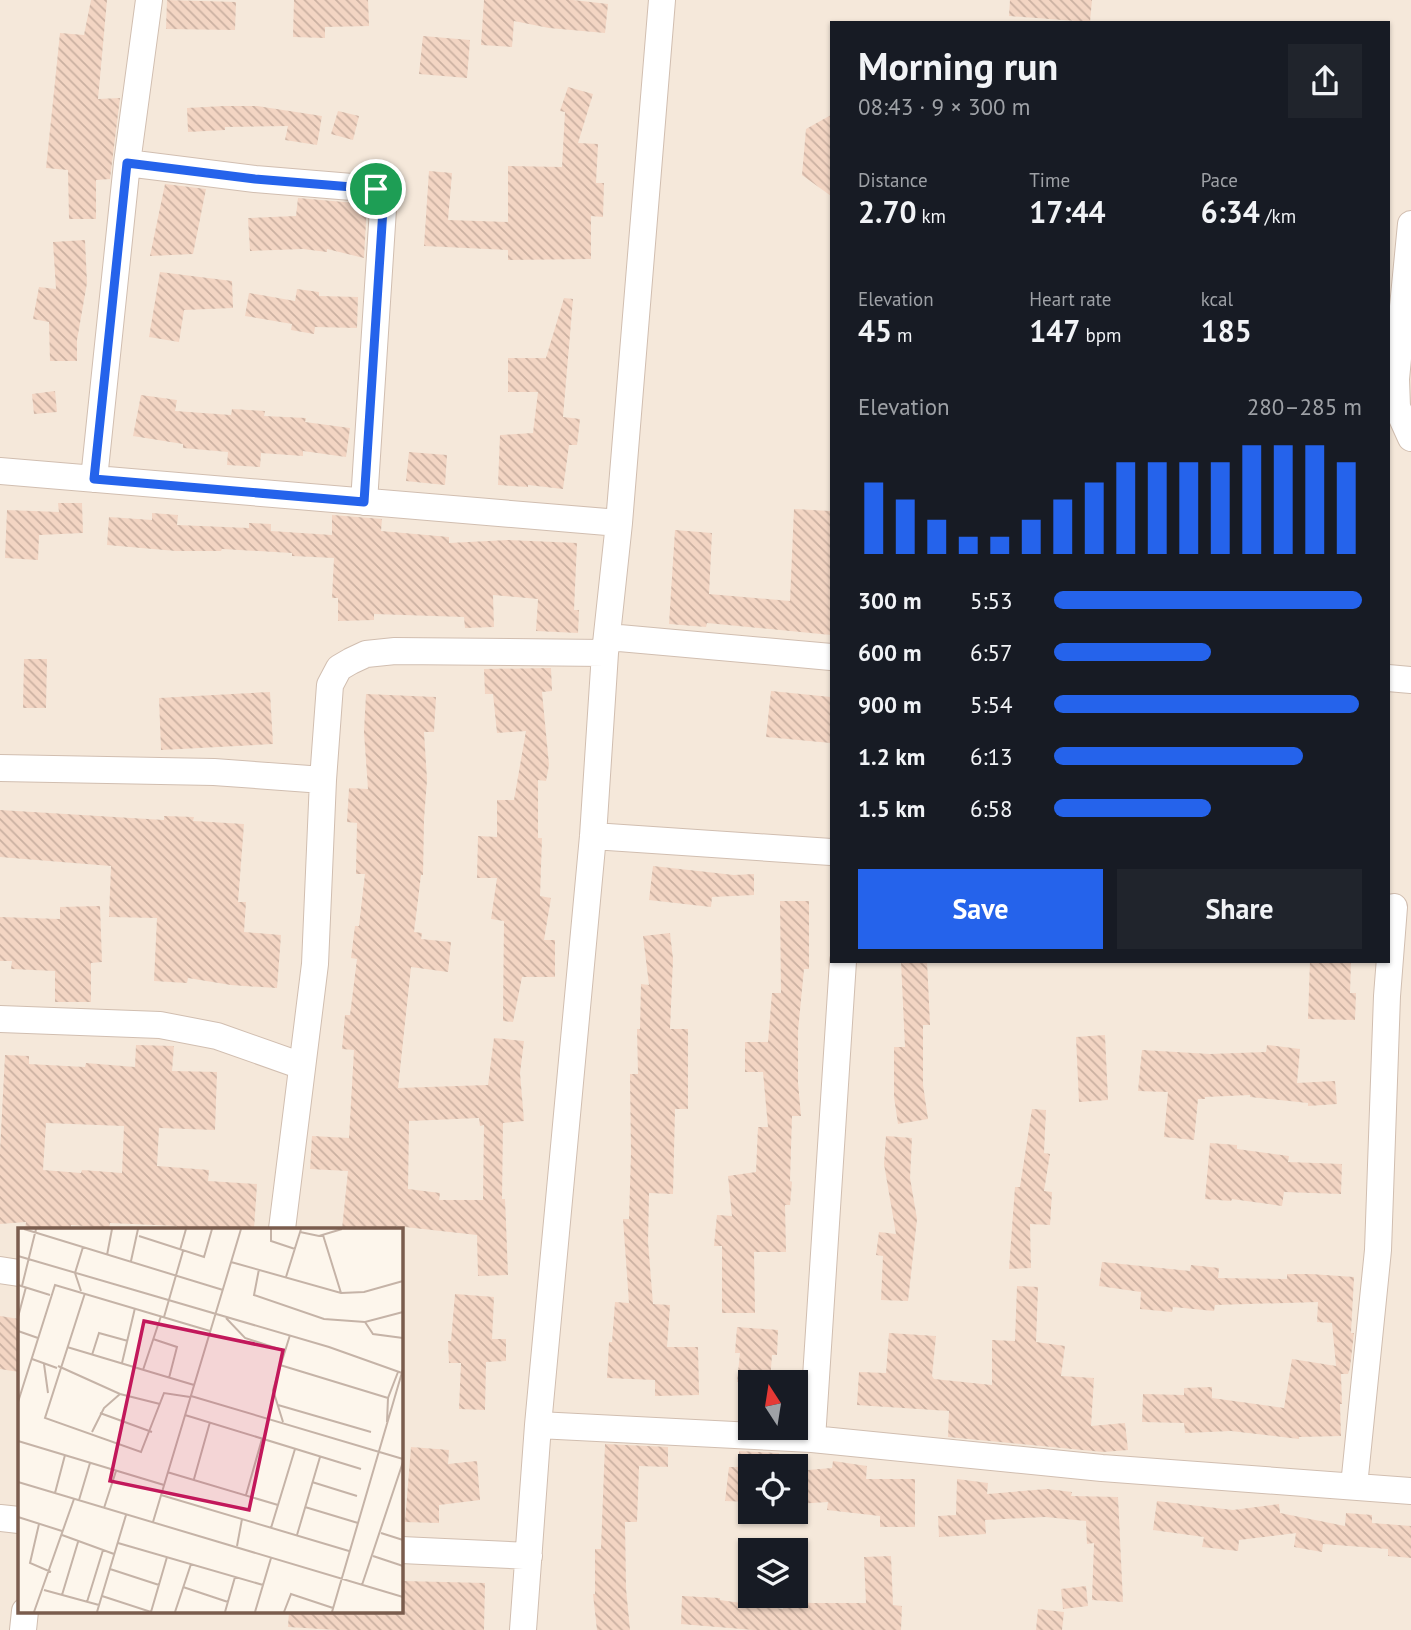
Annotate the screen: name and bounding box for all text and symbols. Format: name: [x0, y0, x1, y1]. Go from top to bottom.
text: Morning run: [858, 41, 1058, 90]
button: share: [1288, 44, 1362, 118]
text: 08:43 · 9 × 300 m: [858, 92, 1030, 121]
pin: [346, 159, 406, 219]
text: Distance: [858, 168, 928, 192]
text: Time: [1029, 168, 1070, 192]
text: Pace: [1201, 168, 1238, 192]
icon: arrive: [357, 170, 395, 208]
text: 2.70: [858, 192, 916, 231]
text: 17:44: [1029, 192, 1105, 231]
text: 6:34: [1201, 192, 1260, 231]
text: km: [916, 204, 946, 228]
text: /km: [1260, 204, 1296, 228]
text: Elevation: [858, 287, 934, 311]
text: Heart rate: [1029, 287, 1111, 311]
text: kcal: [1201, 287, 1233, 311]
text: 45: [858, 311, 892, 350]
text: 147: [1029, 311, 1080, 350]
text: 185: [1201, 311, 1252, 350]
text: m: [892, 323, 913, 347]
text: bpm: [1080, 323, 1121, 347]
text: Elevation: [858, 392, 950, 421]
text: 280–285 m: [1247, 392, 1362, 421]
text: 300 m: [858, 586, 921, 615]
text: 5:53: [970, 586, 1013, 615]
text: 600 m: [858, 638, 921, 667]
text: 6:57: [970, 638, 1013, 667]
text: 900 m: [858, 690, 921, 719]
text: 5:54: [970, 690, 1013, 719]
text: 1.2 km: [858, 742, 925, 771]
text: 6:13: [970, 742, 1013, 771]
text: 1.5 km: [858, 794, 925, 823]
text: 6:58: [970, 794, 1013, 823]
button: Save: [858, 869, 1103, 949]
button: Share: [1117, 869, 1362, 949]
inset map: [18, 1228, 402, 1612]
north arrow: [738, 1370, 808, 1440]
map controls: [738, 1370, 808, 1608]
button: locate: [738, 1454, 808, 1524]
button: layers: [738, 1538, 808, 1608]

